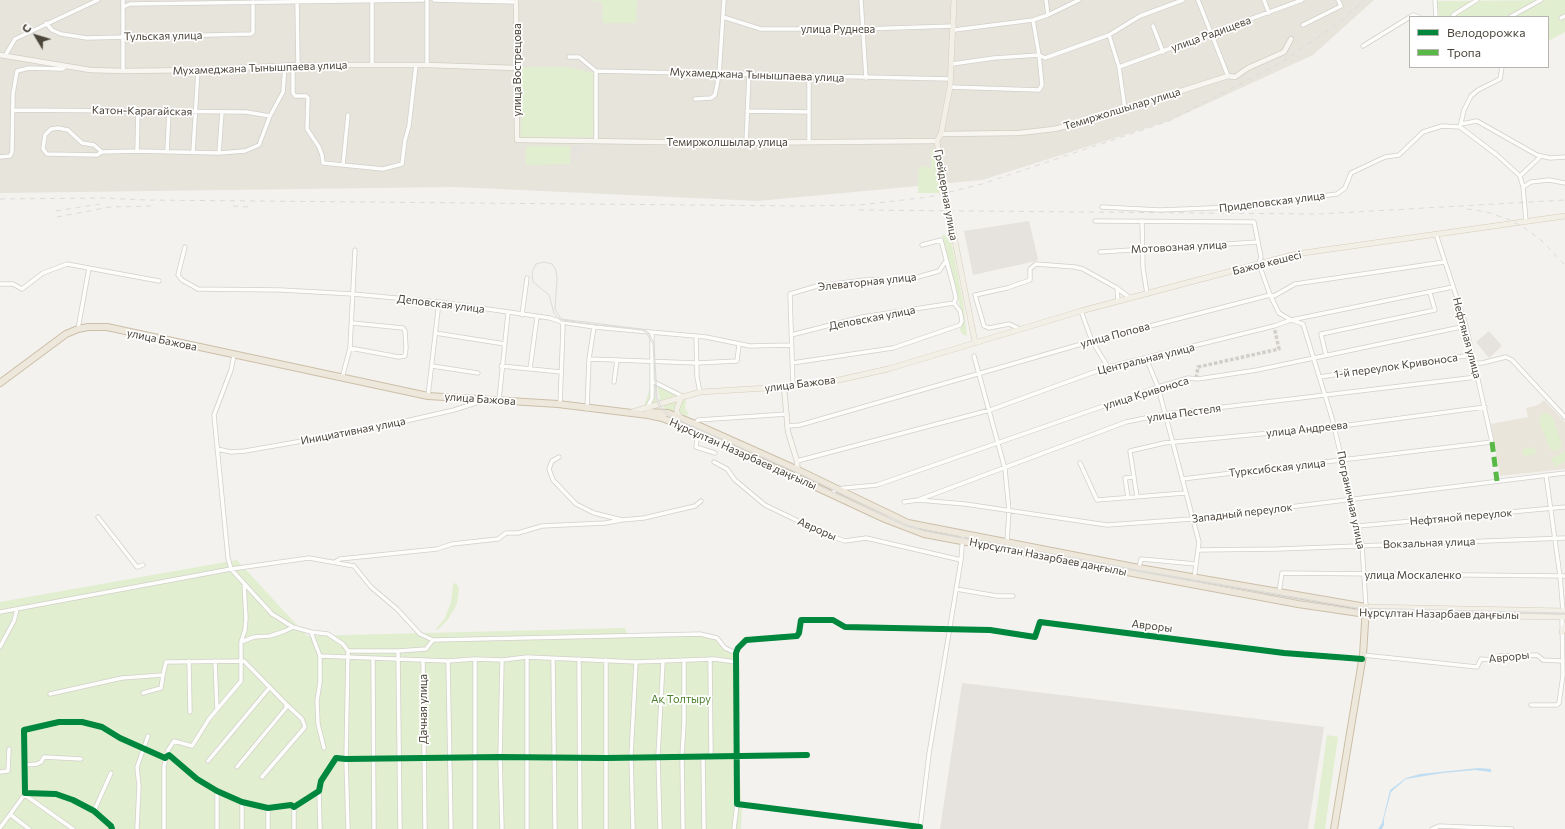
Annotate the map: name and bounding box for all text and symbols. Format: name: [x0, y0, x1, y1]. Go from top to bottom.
street label: улица Радищева: [1169, 13, 1253, 55]
north arrow: [16, 16, 56, 56]
legend: [1409, 16, 1549, 68]
text: С: [19, 21, 34, 35]
street label: улица Руднева: [801, 22, 875, 36]
street label: улица Вострецова: [510, 23, 524, 117]
text: Велодорожка: [1447, 25, 1525, 39]
street label: Тульская улица: [124, 29, 202, 43]
text: Тропа: [1447, 45, 1481, 59]
street label: Мухамеджана Тынышпаева улица: [172, 58, 348, 78]
street label: Мухамеджана Тынышпаева улица: [669, 65, 845, 85]
street label: Темиржолшылар улица: [1062, 85, 1182, 133]
street label: Катон-Карагайская: [92, 104, 192, 118]
street label: Темиржолшылар улица: [666, 135, 788, 149]
street label: Грейдерная улица: [931, 148, 961, 242]
street label: Придеповская улица: [1218, 189, 1326, 215]
street label: Мотовозная улица: [1131, 238, 1227, 256]
street label: Бажов көшесі: [1231, 248, 1303, 278]
street label: Элеваторная улица: [817, 270, 917, 294]
street label: Деповская улица: [396, 292, 486, 316]
street label: Нефтяная улица: [1450, 296, 1484, 380]
street label: Деповская улица: [828, 303, 916, 333]
street label: улица Попова: [1079, 319, 1151, 351]
street label: улица Бажова: [126, 326, 198, 354]
street label: Центральная улица: [1096, 341, 1196, 377]
street label: 1-й переулок Кривоноса: [1333, 351, 1459, 381]
street label: улица Бажова: [764, 373, 836, 395]
street label: улица Кривоноса: [1102, 374, 1190, 412]
street label: улица Бажова: [444, 390, 516, 408]
street label: улица Пестеля: [1146, 401, 1222, 425]
street label: Инициативная улица: [299, 414, 407, 448]
street label: Нұрсұлтан Назарбаев даңғылы: [667, 415, 819, 493]
street label: улица Андреева: [1266, 418, 1348, 440]
street label: Пограничная улица: [1334, 450, 1368, 550]
street label: Турксибская улица: [1228, 456, 1326, 480]
street label: Западный переулок: [1191, 500, 1293, 526]
street label: Нефтяной переулок: [1409, 506, 1513, 528]
street label: Авроры: [796, 515, 838, 543]
street label: Нұрсұлтан Назарбаев даңғылы: [968, 535, 1128, 579]
street label: Вокзальная улица: [1383, 535, 1475, 551]
street label: улица Москаленко: [1365, 568, 1461, 582]
street label: Нұрсұлтан Назарбаев даңғылы: [1359, 606, 1519, 622]
street label: Авроры: [1131, 617, 1173, 635]
street label: Авроры: [1488, 648, 1530, 666]
street label: Дачная улица: [416, 674, 430, 744]
park label: Ақ Толтыру: [651, 692, 711, 706]

